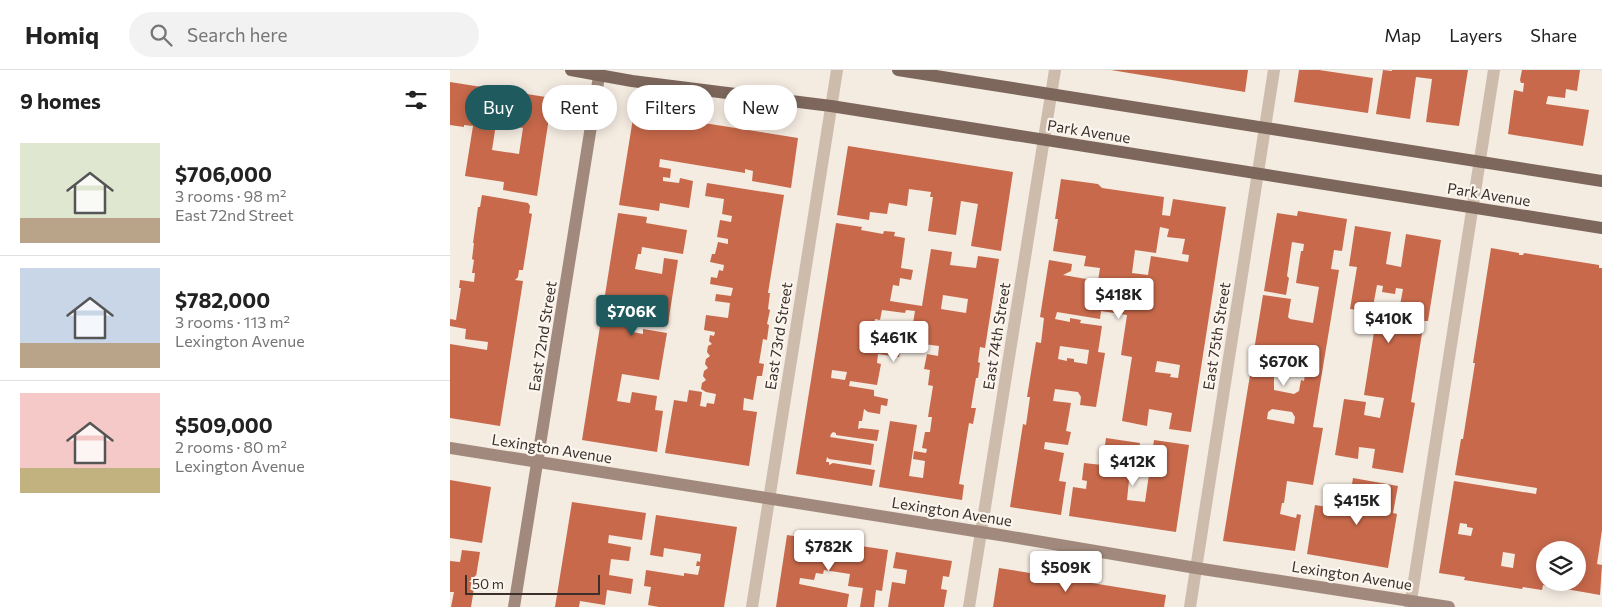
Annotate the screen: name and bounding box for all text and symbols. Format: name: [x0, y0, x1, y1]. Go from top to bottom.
search box: [129, 12, 479, 57]
text: Homiq: [25, 20, 99, 49]
icon: search: [147, 21, 175, 49]
text: Search here: [187, 23, 288, 46]
text: Map: [1384, 24, 1421, 46]
text: Layers: [1449, 24, 1502, 46]
text: Share: [1530, 24, 1577, 46]
chip: Buy: [465, 85, 532, 130]
chip: Rent: [542, 85, 617, 130]
chip: Filters: [627, 85, 714, 130]
chip: New: [724, 85, 797, 130]
icon: filters: [402, 86, 430, 114]
text: 9 homes: [20, 88, 101, 113]
street label: Park Avenue: [1046, 116, 1132, 146]
text: $706,000: [175, 161, 272, 186]
icon: home: [60, 163, 120, 223]
street label: Park Avenue: [1446, 179, 1532, 209]
text: 3 rooms · 98 m²: [175, 186, 286, 205]
text: East 72nd Street: [175, 205, 294, 224]
pin: $418K: [1084, 278, 1154, 320]
street label: East 72nd Street: [524, 280, 560, 392]
street label: East 73rd Street: [761, 281, 795, 391]
street label: East 74th Street: [979, 281, 1013, 391]
street label: East 75th Street: [1199, 281, 1233, 391]
text: $418K: [1096, 284, 1142, 303]
text: $782,000: [175, 287, 270, 312]
icon: home: [60, 288, 120, 348]
pin: $706K: [597, 294, 667, 337]
text: $706K: [607, 301, 657, 320]
pin: $410K: [1354, 302, 1424, 344]
text: $410K: [1365, 308, 1413, 327]
text: 3 rooms · 113 m²: [175, 312, 290, 331]
pin: $461K: [859, 320, 929, 363]
text: $461K: [870, 327, 918, 346]
text: Lexington Avenue: [175, 331, 305, 350]
pin: $670K: [1249, 344, 1319, 387]
text: $670K: [1259, 351, 1309, 370]
text: $509,000: [175, 412, 273, 437]
icon: home: [60, 413, 120, 473]
street label: Lexington Avenue: [491, 430, 614, 466]
text: 2 rooms · 80 m²: [175, 437, 287, 456]
pin: $412K: [1098, 444, 1168, 487]
text: $412K: [1110, 451, 1156, 470]
text: Lexington Avenue: [175, 456, 305, 475]
pin: $415K: [1322, 484, 1392, 526]
text: $415K: [1334, 490, 1380, 509]
street label: Lexington Avenue: [891, 493, 1014, 529]
pin: $782K: [794, 530, 864, 572]
text: $782K: [805, 536, 853, 555]
map controls: [1536, 541, 1586, 591]
button: layers: [1536, 541, 1586, 591]
pin: $509K: [1031, 550, 1101, 593]
text: $509K: [1041, 557, 1091, 576]
street label: Lexington Avenue: [1291, 557, 1414, 593]
scale bar: [465, 572, 600, 595]
text: 50 m: [472, 575, 504, 592]

